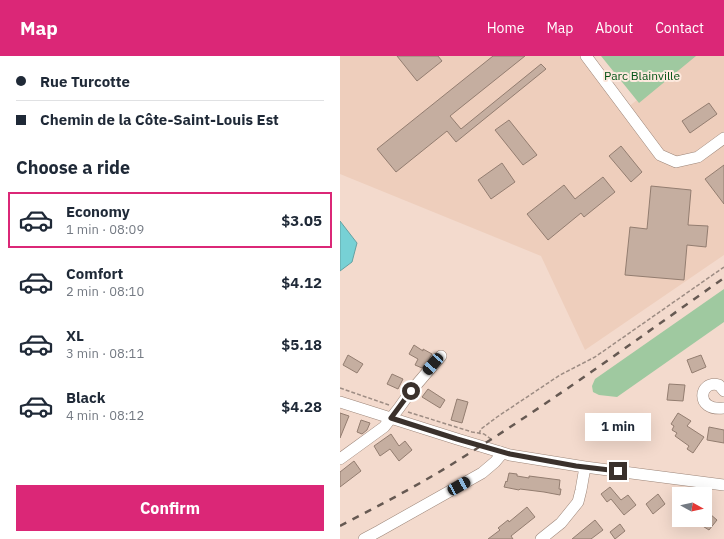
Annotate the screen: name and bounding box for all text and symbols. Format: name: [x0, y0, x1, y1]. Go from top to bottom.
text: Map: [20, 16, 58, 40]
text: Home: [487, 19, 524, 37]
text: Map: [546, 19, 573, 37]
text: About: [595, 19, 633, 37]
text: Contact: [655, 19, 704, 37]
park label: Parc Blainville: [604, 68, 680, 83]
text: Rue Turcotte: [40, 72, 130, 91]
text: Chemin de la Côte-Saint-Louis Est: [40, 110, 279, 129]
text: Choose a ride: [16, 156, 130, 179]
icon: car: [18, 202, 54, 238]
text: Economy: [66, 202, 130, 221]
text: $3.05: [281, 211, 322, 230]
text: 1 min · 08:09: [66, 221, 144, 238]
icon: car: [18, 264, 54, 300]
text: Comfort: [66, 264, 123, 283]
text: $4.12: [281, 273, 322, 292]
text: 2 min · 08:10: [66, 283, 144, 300]
icon: car: [18, 326, 54, 362]
text: XL: [66, 326, 84, 345]
text: $5.18: [281, 335, 322, 354]
text: 3 min · 08:11: [66, 345, 144, 362]
car: [421, 351, 445, 377]
route start: [402, 382, 420, 400]
icon: car: [18, 388, 54, 424]
text: Black: [66, 388, 106, 407]
text: $4.28: [281, 397, 322, 416]
text: 4 min · 08:12: [66, 407, 144, 424]
callout: 1 min: [585, 413, 651, 441]
text: 1 min: [601, 418, 635, 435]
route end: [609, 462, 627, 480]
car: [446, 475, 472, 497]
button: Confirm: [16, 485, 324, 531]
north arrow: [672, 487, 712, 527]
map controls: [672, 487, 712, 527]

